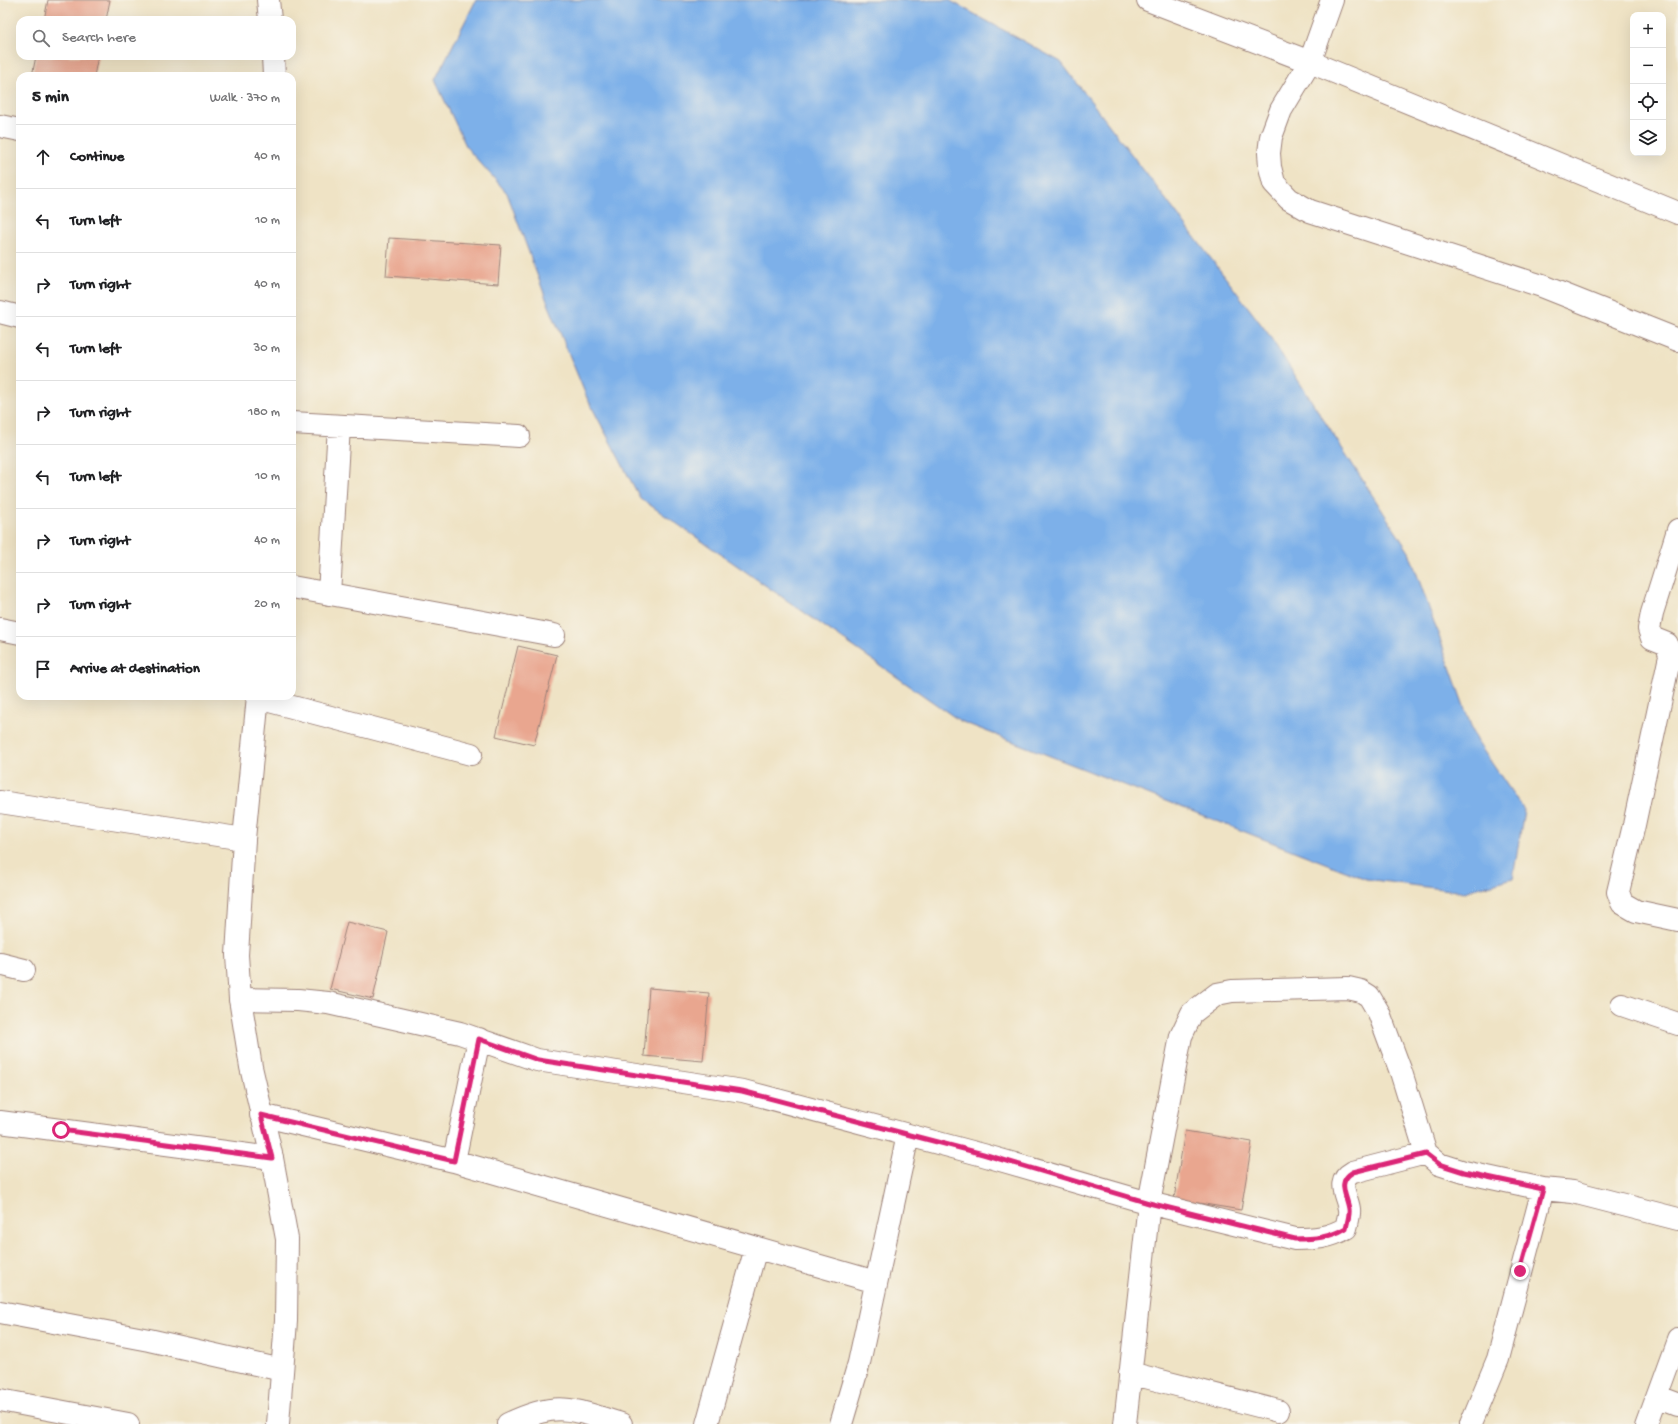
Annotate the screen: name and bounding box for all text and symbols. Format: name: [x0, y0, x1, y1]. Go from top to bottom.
map controls: [1630, 12, 1666, 156]
button: +: [1630, 12, 1666, 48]
search box: [16, 16, 296, 60]
icon: search: [30, 27, 52, 49]
text: Search here: [62, 29, 136, 47]
button: −: [1630, 48, 1666, 84]
button: locate: [1630, 84, 1666, 120]
text: 5 min: [32, 88, 69, 108]
text: Walk · 370 m: [210, 91, 280, 106]
button: layers: [1630, 120, 1666, 156]
icon: ahead: [32, 146, 54, 168]
text: Continue: [70, 148, 124, 166]
text: 40 m: [254, 149, 280, 164]
icon: left: [32, 210, 54, 232]
text: Turn left: [70, 212, 121, 230]
text: 10 m: [255, 213, 280, 228]
icon: right: [32, 274, 54, 296]
text: Turn right: [70, 276, 130, 294]
text: 40 m: [254, 277, 280, 292]
icon: left: [32, 338, 54, 360]
text: Turn left: [70, 340, 121, 358]
text: 30 m: [254, 341, 280, 356]
icon: right: [32, 402, 54, 424]
text: Turn right: [70, 404, 130, 422]
text: 180 m: [248, 405, 280, 420]
icon: left: [32, 466, 54, 488]
text: Turn left: [70, 468, 121, 486]
text: 10 m: [255, 469, 280, 484]
icon: right: [32, 530, 54, 552]
text: Turn right: [70, 532, 130, 550]
text: 40 m: [254, 533, 280, 548]
icon: right: [32, 594, 54, 616]
text: Turn right: [70, 596, 130, 614]
text: 20 m: [254, 597, 280, 612]
icon: arrive: [32, 658, 54, 680]
text: Arrive at destination: [70, 660, 200, 678]
route start: [52, 1121, 70, 1139]
route end: [1511, 1262, 1529, 1280]

